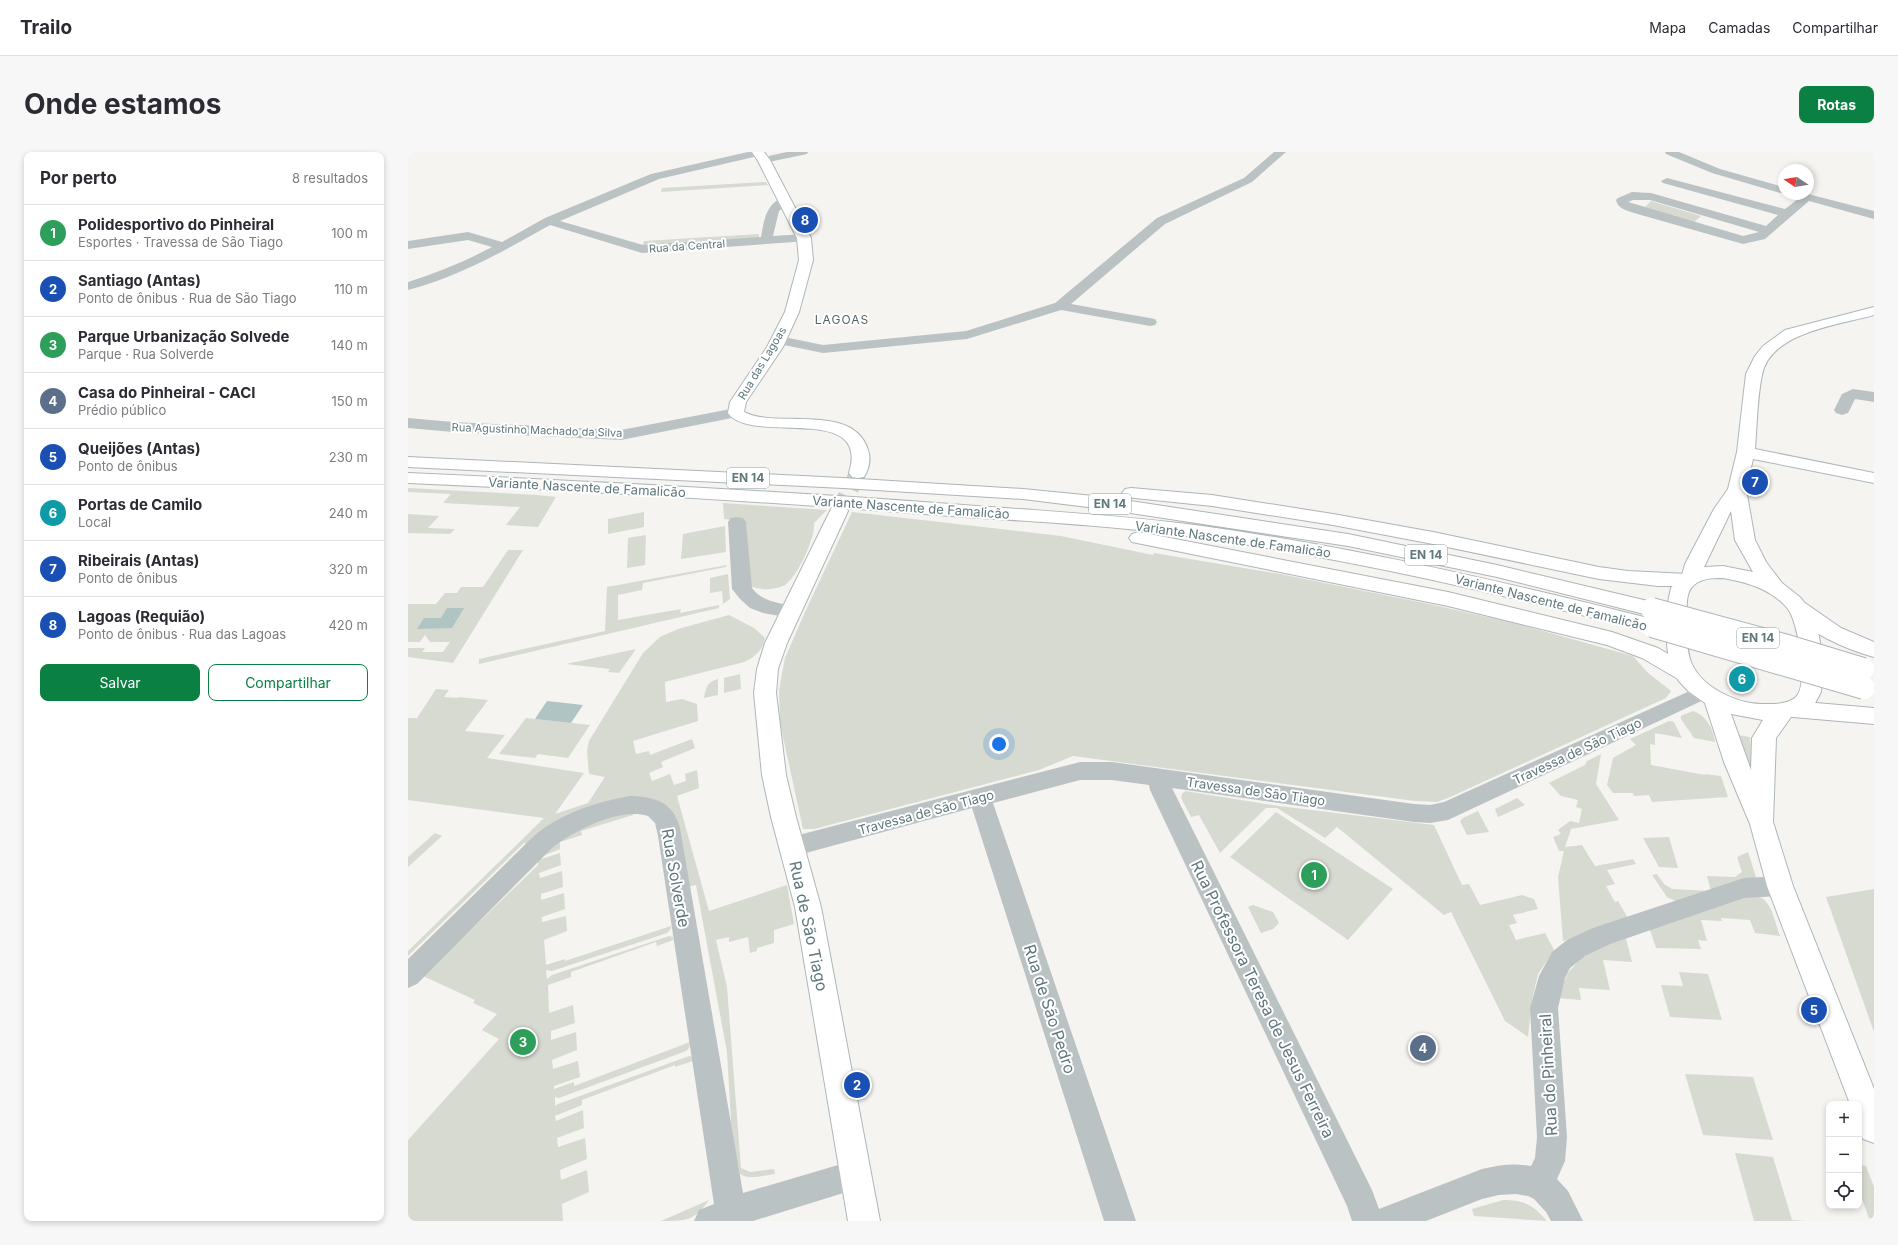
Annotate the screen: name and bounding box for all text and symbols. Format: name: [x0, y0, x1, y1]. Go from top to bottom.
text: Trailo: [20, 16, 72, 39]
text: Mapa: [1649, 19, 1686, 36]
text: Camadas: [1708, 19, 1770, 36]
text: Compartilhar: [1792, 19, 1878, 36]
button: Rotas: [1799, 86, 1874, 123]
text: Onde estamos: [24, 87, 221, 121]
north arrow: [1778, 164, 1814, 200]
text: Por perto: [40, 168, 117, 188]
text: 8 resultados: [292, 170, 368, 186]
pin: 8: [792, 205, 818, 235]
text: Polidesportivo do Pinheiral: [78, 215, 274, 234]
text: 1: [50, 225, 56, 241]
text: 100 m: [331, 225, 368, 241]
text: Esportes · Travessa de São Tiago: [78, 234, 283, 250]
street label: Rua da Central: [648, 236, 726, 256]
text: Santiago (Antas): [78, 271, 201, 290]
text: 2: [49, 281, 57, 297]
text: 110 m: [334, 281, 368, 297]
text: Ponto de ônibus · Rua de São Tiago: [78, 290, 297, 306]
district label: LAGOAS: [815, 312, 869, 327]
street label: Rua das Lagoas: [735, 324, 789, 402]
text: Parque Urbanização Solvede: [78, 327, 289, 346]
text: 3: [49, 337, 57, 353]
text: 140 m: [331, 337, 368, 353]
text: Parque · Rua Solverde: [78, 346, 214, 362]
text: Casa do Pinheiral - CACI: [78, 383, 256, 402]
text: 4: [49, 393, 57, 409]
text: 150 m: [332, 393, 368, 409]
text: Prédio público: [78, 402, 166, 418]
street label: Rua Agustinho Machado da Silva: [451, 420, 623, 440]
text: Queijões (Antas): [78, 439, 201, 458]
text: 5: [49, 449, 57, 465]
text: 230 m: [329, 449, 368, 465]
text: Ponto de ônibus: [78, 458, 178, 474]
pin: 7: [1742, 467, 1768, 497]
road number: EN 14: [727, 468, 769, 488]
street label: Variante Nascente de Famalicão: [488, 474, 686, 500]
street label: Variante Nascente de Famalicão: [812, 492, 1010, 522]
road number: EN 14: [1089, 494, 1131, 514]
text: Portas de Camilo: [78, 495, 202, 514]
text: 6: [49, 505, 57, 521]
text: 240 m: [329, 505, 368, 521]
text: Local: [78, 514, 111, 530]
street label: Variante Nascente de Famalicão: [1134, 517, 1332, 561]
road number: EN 14: [1405, 545, 1447, 565]
text: Ribeirais (Antas): [78, 551, 200, 570]
text: 7: [49, 561, 57, 577]
text: 320 m: [329, 561, 368, 577]
text: Ponto de ônibus: [78, 570, 178, 586]
street label: Variante Nascente de Famalicão: [1453, 570, 1649, 634]
text: Lagoas (Requião): [78, 607, 205, 626]
text: 8: [49, 617, 57, 633]
text: 420 m: [328, 617, 368, 633]
text: Ponto de ônibus · Rua das Lagoas: [78, 626, 286, 642]
road number: EN 14: [1737, 628, 1779, 648]
button: Salvar: [40, 664, 200, 701]
button: Compartilhar: [208, 664, 368, 701]
pin: 6: [1729, 664, 1755, 694]
street label: Travessa de São Tiago: [1510, 714, 1644, 788]
your location: [989, 734, 1009, 754]
street label: Travessa de São Tiago: [1186, 773, 1327, 809]
street label: Travessa de São Tiago: [856, 786, 996, 838]
street label: Rua Solverde: [657, 827, 695, 929]
street label: Rua Professora Teresa de Jesus Ferreira: [1187, 857, 1339, 1141]
street label: Rua de São Tiago: [785, 859, 833, 993]
pin: 1: [1301, 860, 1327, 890]
street label: Rua de São Pedro: [1020, 942, 1080, 1076]
pin: 5: [1801, 995, 1827, 1025]
street label: Rua do Pinheiral: [1535, 1013, 1561, 1137]
pin: 3: [510, 1027, 536, 1057]
pin: 4: [1410, 1033, 1436, 1063]
pin: 2: [844, 1070, 870, 1100]
map controls: [1826, 1101, 1862, 1209]
button: +: [1826, 1101, 1862, 1137]
button: −: [1826, 1137, 1862, 1173]
button: locate: [1826, 1173, 1862, 1209]

